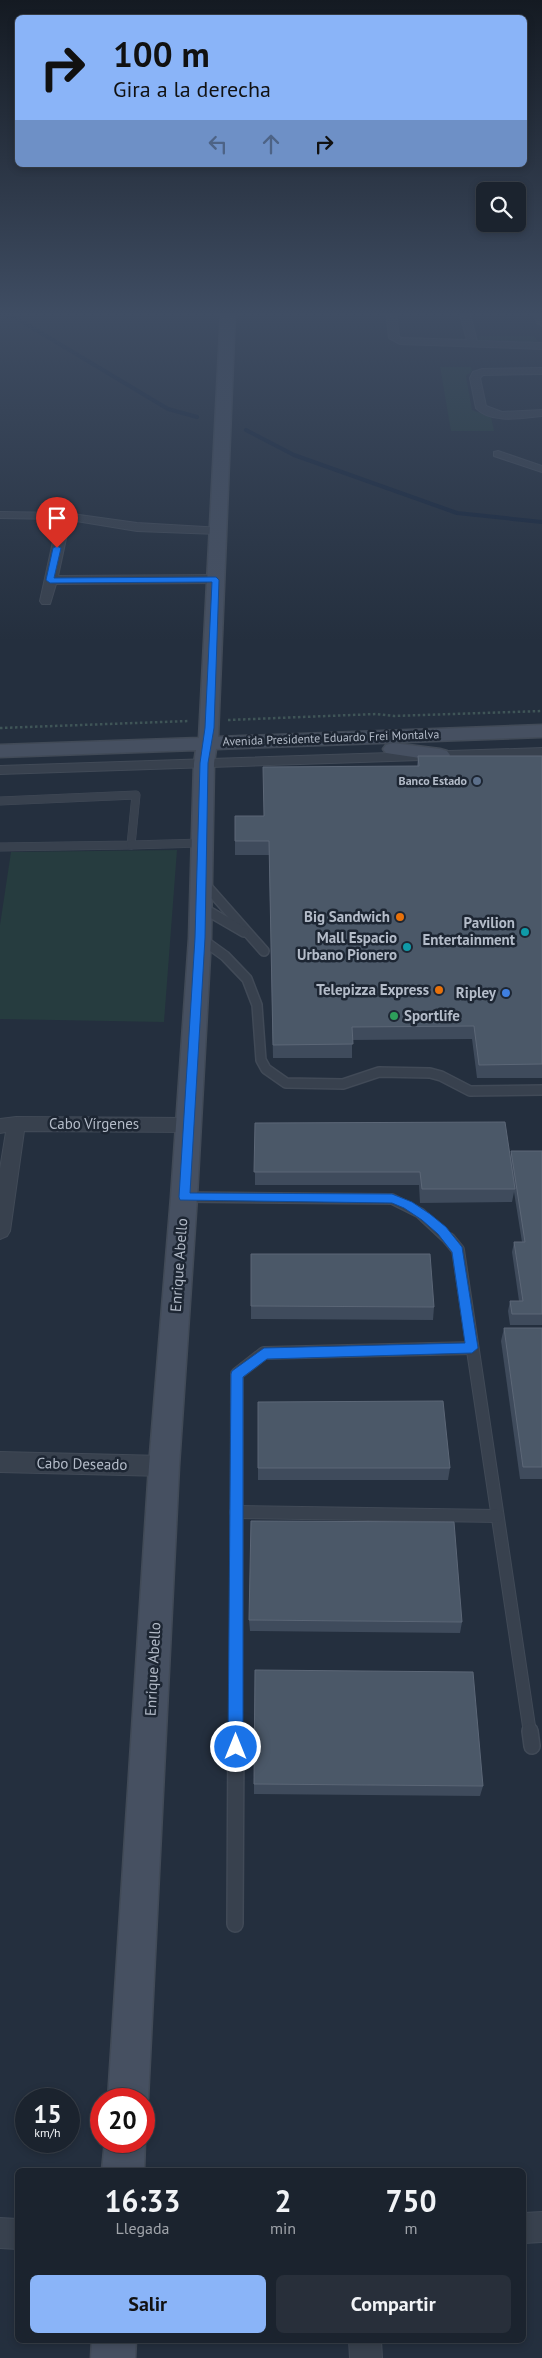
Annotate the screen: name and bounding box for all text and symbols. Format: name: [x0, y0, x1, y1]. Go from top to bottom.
text: 100 m: [113, 31, 210, 77]
icon: right: [30, 35, 95, 100]
text: Gira a la derecha: [113, 75, 271, 103]
icon: left: [204, 130, 232, 158]
icon: ahead: [257, 130, 285, 158]
icon: right: [310, 130, 338, 158]
map controls: [476, 182, 526, 232]
button: search: [476, 182, 526, 232]
pin: [36, 497, 78, 548]
icon: arrive: [43, 504, 71, 532]
street label: Avenida Presidente Eduardo Frei Montalva: [222, 726, 440, 749]
place label: Banco Estado: [399, 773, 468, 788]
marker: Banco Estado: [471, 775, 483, 787]
place label: Big Sandwich: [304, 907, 390, 926]
marker: Big Sandwich: [394, 911, 406, 923]
place label: Pavilion Entertainment: [423, 913, 516, 949]
marker: Pavilion Entertainment: [519, 926, 531, 938]
place label: Mall Espacio Urbano Pionero: [297, 928, 397, 964]
marker: Mall Espacio Urbano Pionero: [401, 941, 413, 953]
place label: Telepizza Express: [316, 980, 429, 999]
place label: Ripley: [456, 983, 497, 1002]
marker: Telepizza Express: [433, 984, 445, 996]
marker: Ripley: [500, 987, 512, 999]
place label: Sportlife: [404, 1006, 460, 1025]
marker: Sportlife: [388, 1010, 400, 1022]
street label: Cabo Vírgenes: [49, 1114, 139, 1133]
street label: Enrique Abello: [166, 1217, 191, 1312]
street label: Cabo Deseado: [36, 1453, 128, 1474]
street label: Enrique Abello: [141, 1622, 164, 1716]
position arrow: [209, 1720, 261, 1772]
speed limit sign: 20: [90, 2088, 155, 2153]
text: 15: [33, 2098, 62, 2130]
text: km/h: [34, 2125, 61, 2140]
text: 16:33: [104, 2181, 181, 2220]
text: 2: [275, 2181, 292, 2220]
text: 750: [385, 2181, 437, 2220]
text: Llegada: [116, 2218, 169, 2238]
text: min: [270, 2218, 296, 2238]
text: m: [405, 2218, 418, 2238]
button: Salir: [30, 2275, 266, 2333]
button: Compartir: [276, 2275, 511, 2333]

